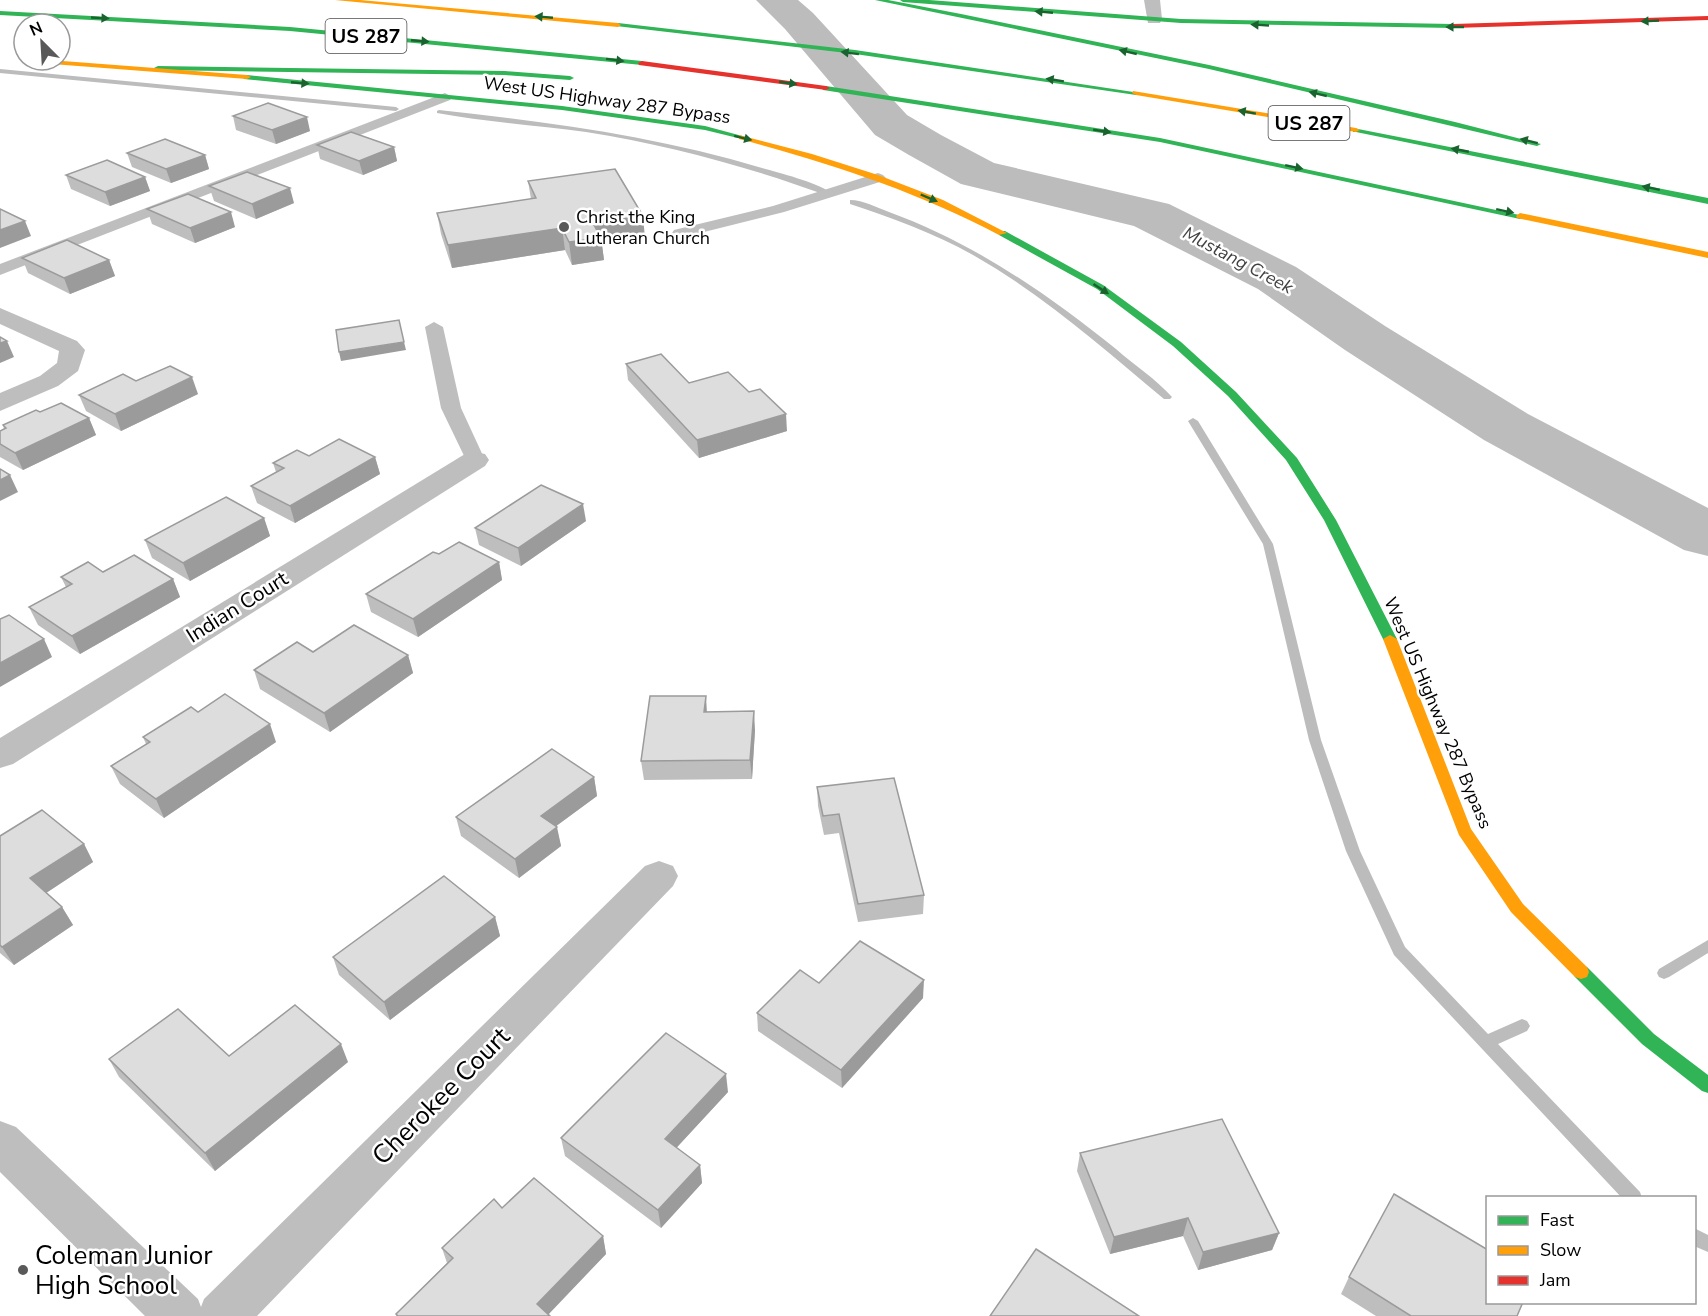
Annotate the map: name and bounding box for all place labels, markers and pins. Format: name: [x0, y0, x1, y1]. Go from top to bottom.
place label: Christ the King Lutheran Church: [576, 205, 710, 250]
marker: Christ the King Lutheran Church: [557, 220, 571, 234]
place label: Coleman Junior High School: [35, 1238, 213, 1303]
marker: Coleman Junior High School: [16, 1263, 30, 1277]

